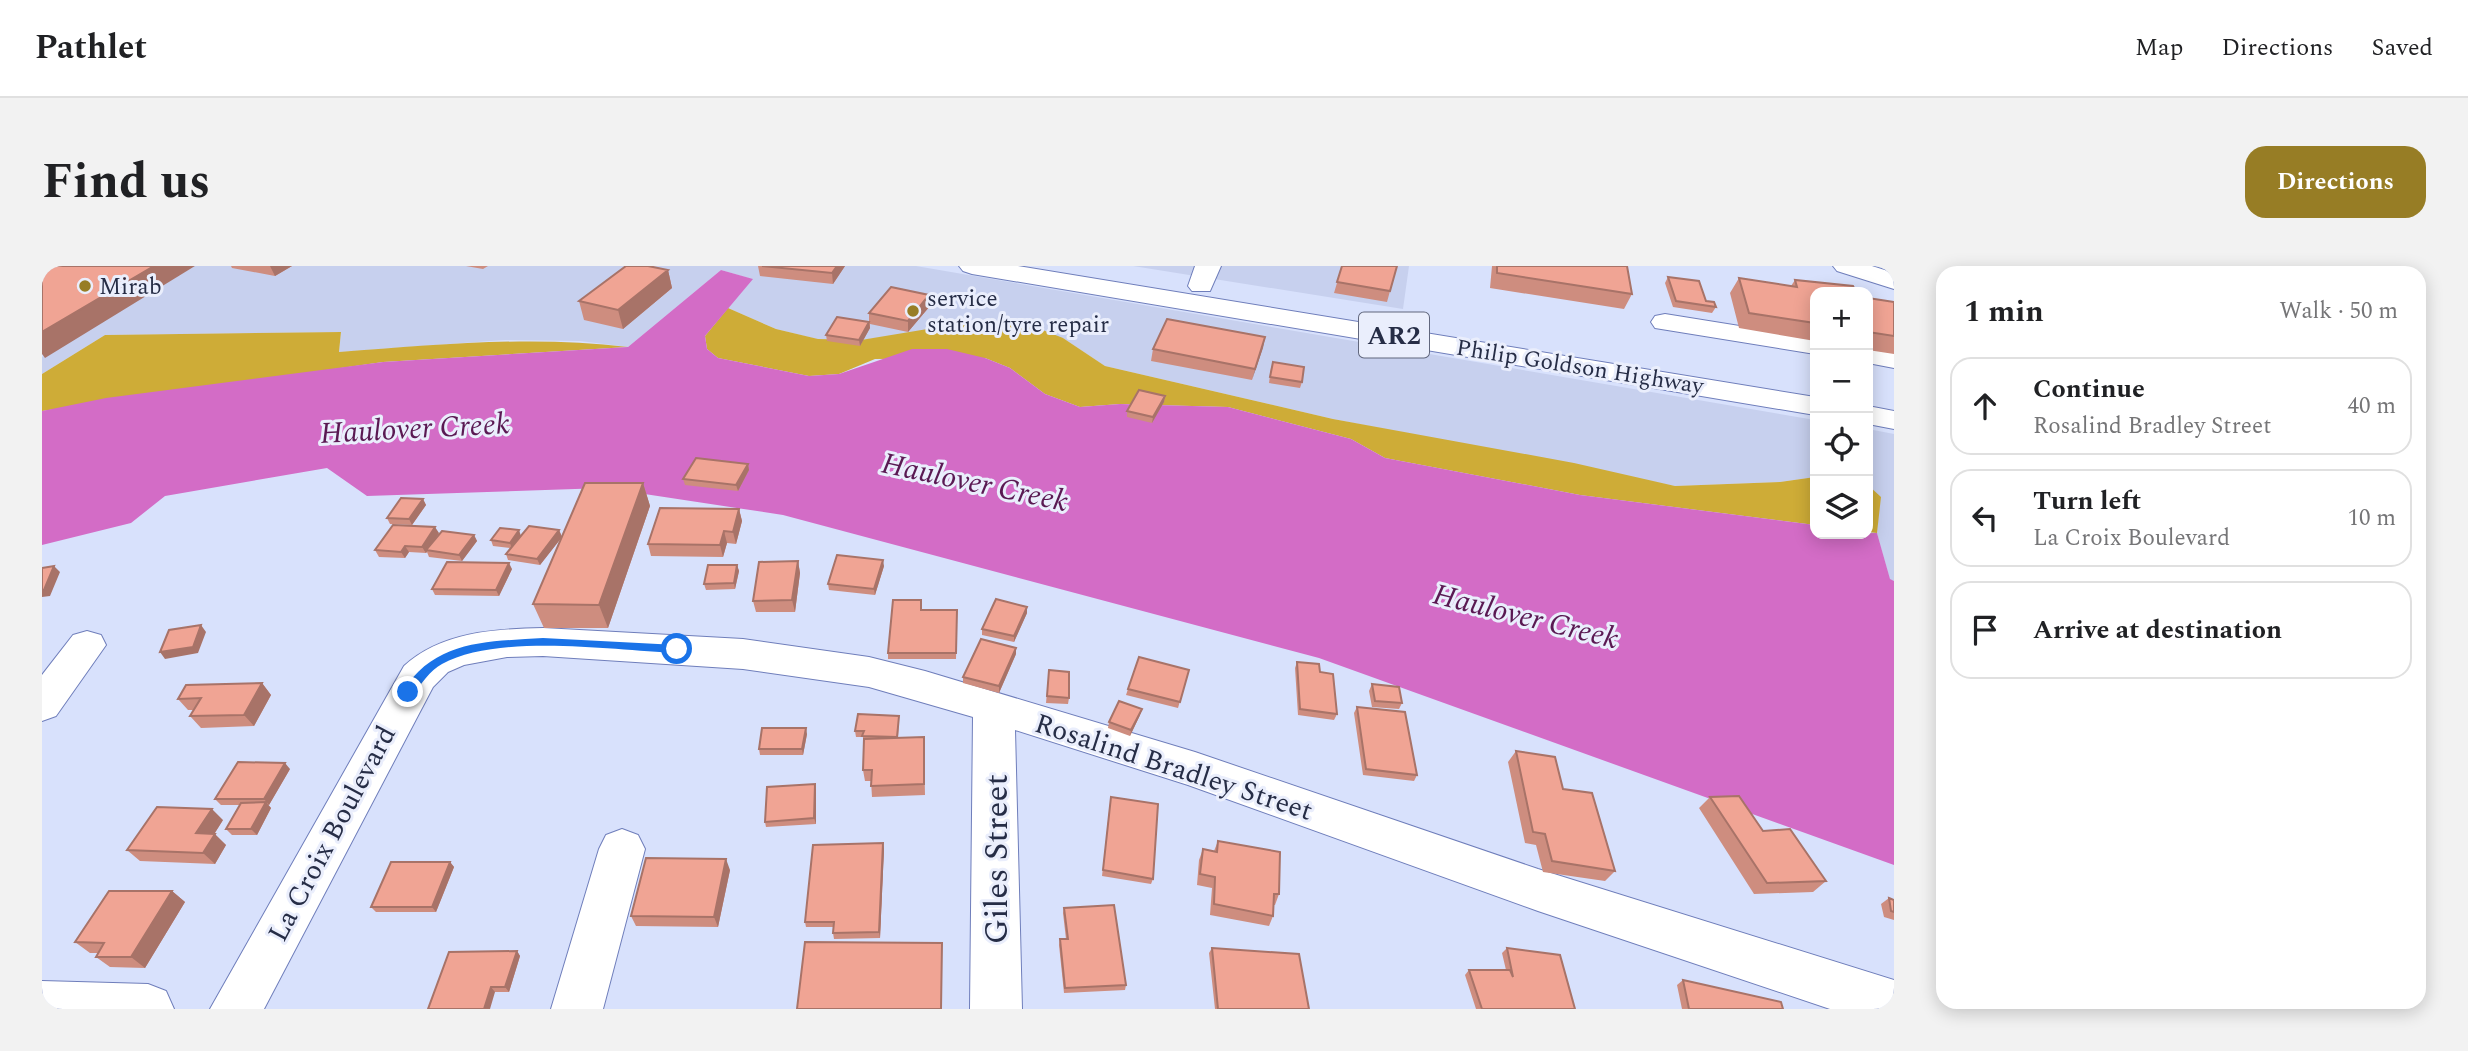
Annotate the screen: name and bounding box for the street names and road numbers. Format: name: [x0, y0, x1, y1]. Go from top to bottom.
road number: AR2: [1359, 312, 1429, 358]
street label: Philip Goldson Highway: [1454, 331, 1707, 404]
street label: Rosalind Bradley Street: [1029, 702, 1318, 833]
street label: La Croix Boulevard: [257, 718, 408, 950]
street label: Giles Street: [972, 774, 1022, 944]

